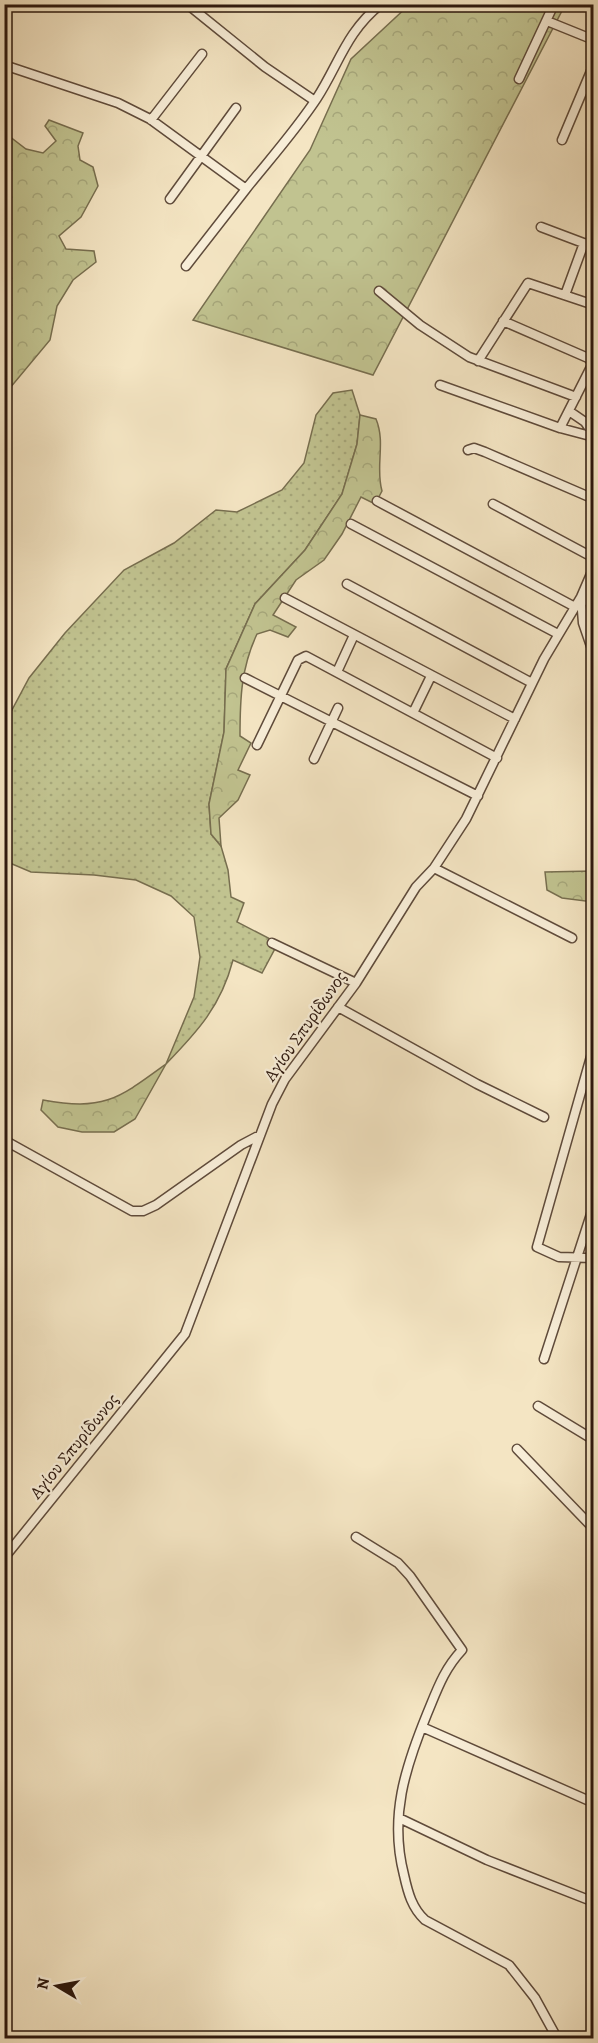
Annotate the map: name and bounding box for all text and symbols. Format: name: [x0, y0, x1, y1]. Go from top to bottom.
street label: Αγίου Σπυρίδωνος: [258, 966, 352, 1087]
street label: Αγίου Σπυρίδωνος: [23, 1388, 124, 1505]
north arrow: [27, 1956, 87, 2016]
text: N: [31, 1976, 55, 1991]

